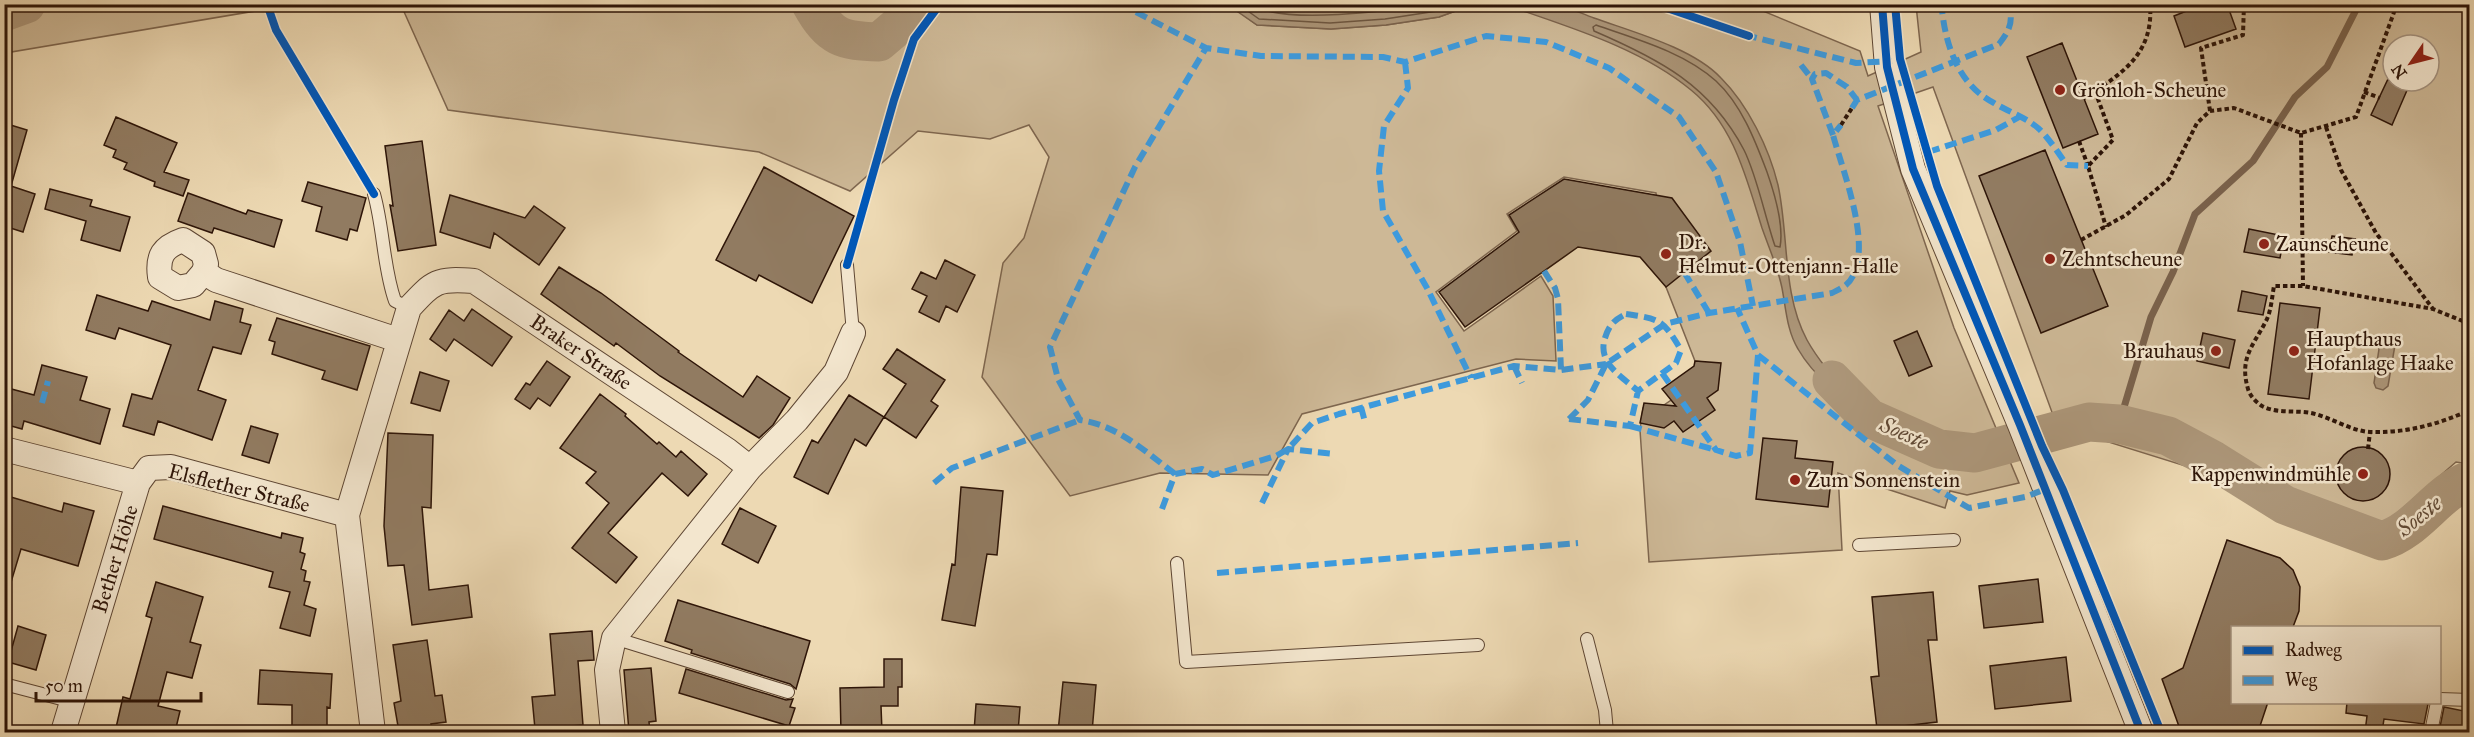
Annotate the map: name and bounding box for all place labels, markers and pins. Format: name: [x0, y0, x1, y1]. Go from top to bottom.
place label: Grönloh-Scheune: [2072, 77, 2227, 103]
marker: Grönloh-Scheune: [2053, 83, 2067, 97]
place label: Dr. Helmut-Ottenjann-Halle: [1678, 229, 1899, 279]
place label: Zaunscheune: [2276, 231, 2389, 257]
marker: Zaunscheune: [2257, 237, 2271, 251]
place label: Zehntscheune: [2062, 246, 2183, 272]
marker: Dr. Helmut-Ottenjann-Halle: [1659, 247, 1673, 261]
marker: Zehntscheune: [2043, 252, 2057, 266]
place label: Haupthaus Hofanlage Haake: [2306, 326, 2454, 376]
place label: Brauhaus: [2123, 338, 2204, 364]
marker: Brauhaus: [2209, 344, 2223, 358]
marker: Haupthaus Hofanlage Haake: [2287, 344, 2301, 358]
place label: Kappenwindmühle: [2190, 461, 2351, 487]
place label: Zum Sonnenstein: [1807, 467, 1960, 493]
marker: Kappenwindmühle: [2356, 467, 2370, 481]
marker: Zum Sonnenstein: [1788, 473, 1802, 487]

